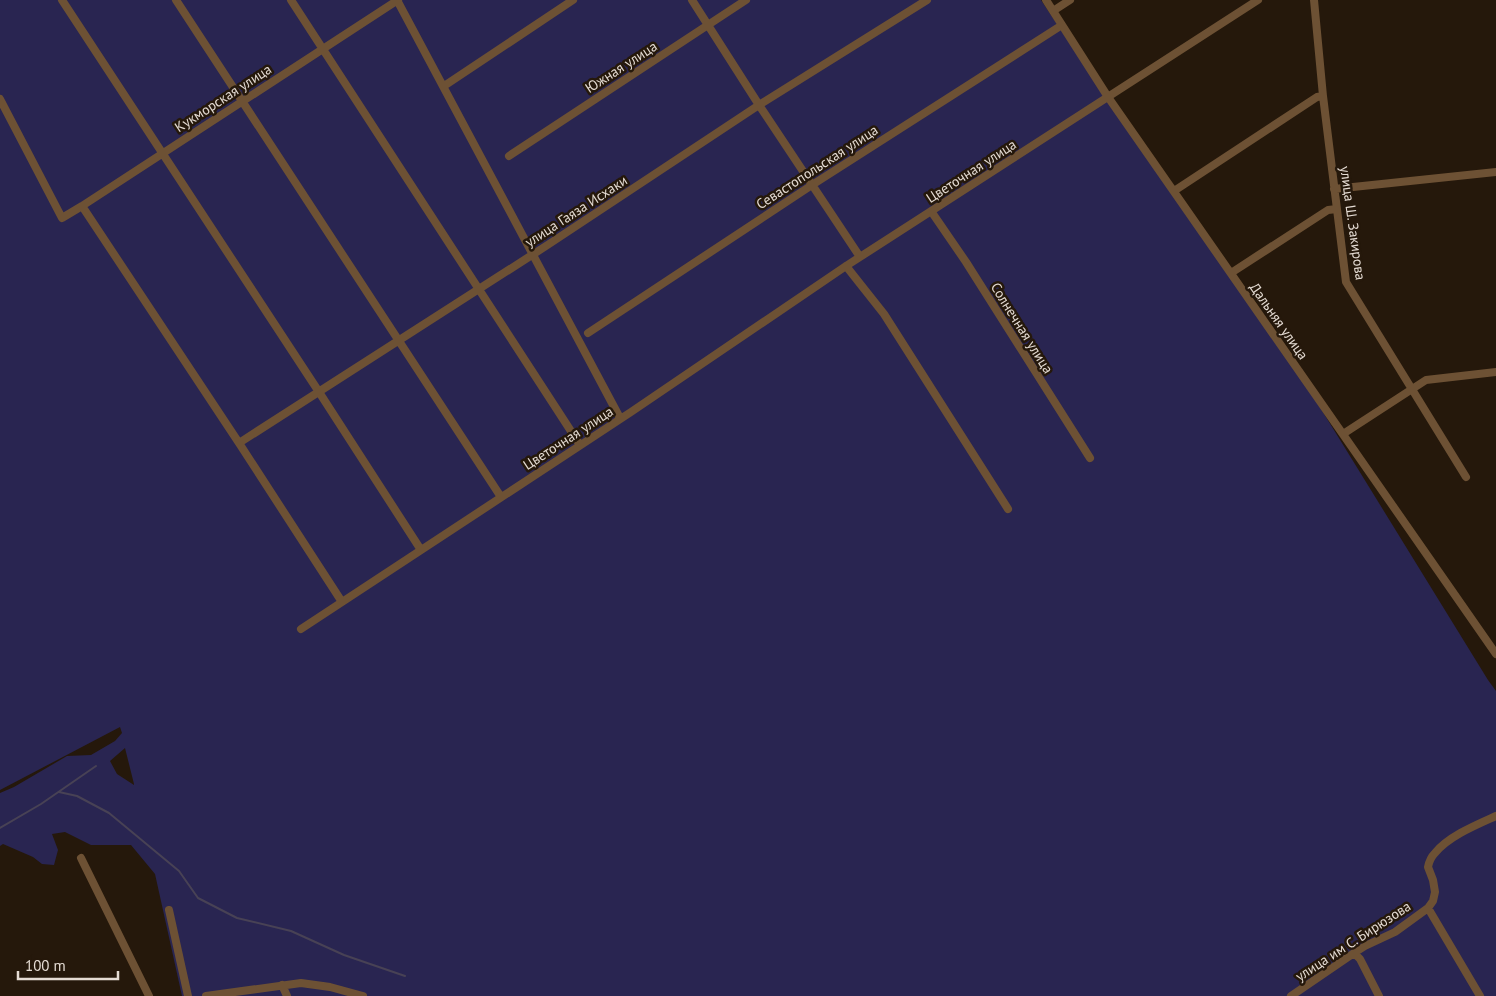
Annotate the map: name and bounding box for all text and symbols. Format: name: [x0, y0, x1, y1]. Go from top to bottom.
street label: Южная улица: [582, 37, 660, 97]
street label: Кукморская улица: [171, 60, 275, 136]
street label: Севастопольская улица: [753, 121, 881, 213]
street label: Цветочная улица: [923, 135, 1020, 207]
street label: улица Ш. Закирова: [1336, 165, 1370, 281]
street label: улица Гаяза Исхаки: [521, 171, 631, 251]
street label: Солнечная улица: [987, 279, 1057, 377]
street label: Дальняя улица: [1246, 279, 1312, 363]
street label: Цветочная улица: [520, 402, 617, 474]
street label: улица им С. Бирюзова: [1292, 897, 1414, 985]
scale bar: [18, 948, 118, 980]
text: 100 m: [25, 956, 66, 975]

